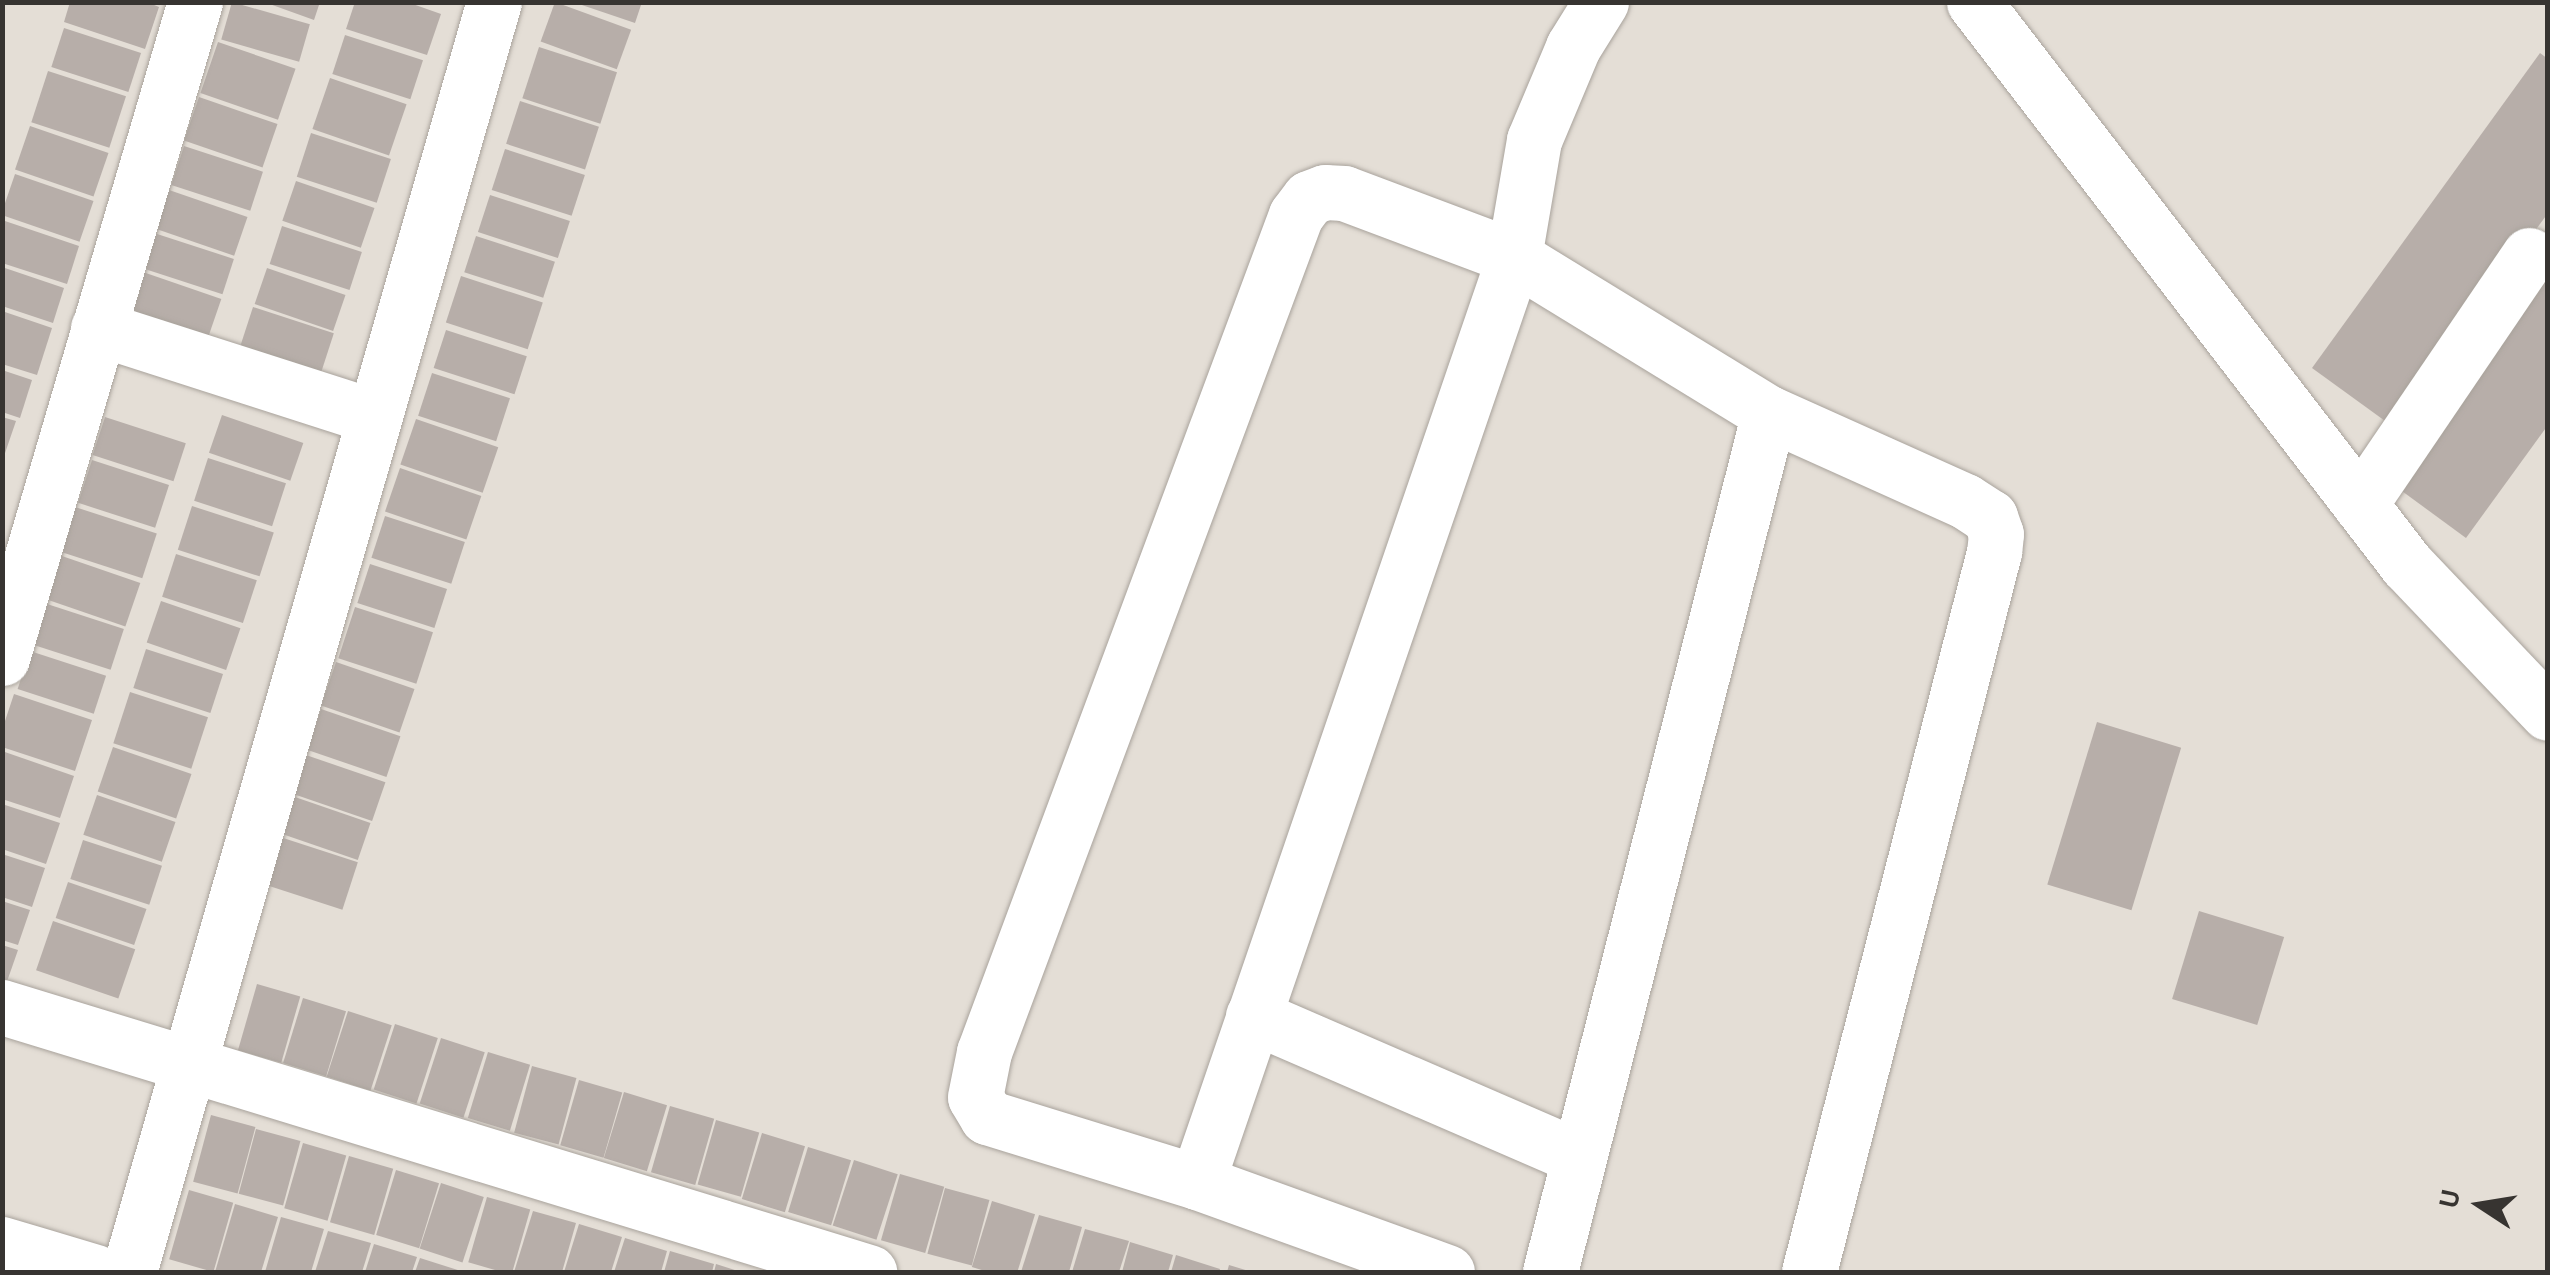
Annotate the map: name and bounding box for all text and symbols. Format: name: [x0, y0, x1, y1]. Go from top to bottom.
north arrow: [2430, 1155, 2530, 1255]
text: U: [2435, 1187, 2466, 1210]

